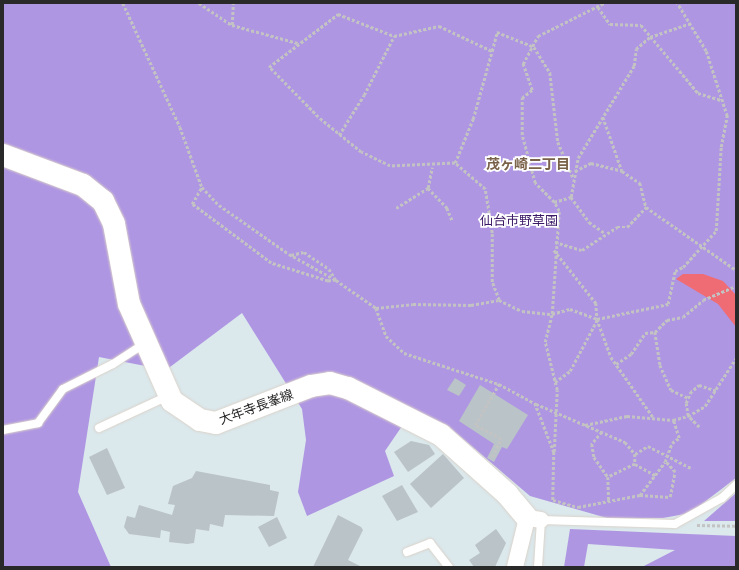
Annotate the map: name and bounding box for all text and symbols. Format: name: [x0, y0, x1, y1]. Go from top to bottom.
district label: 茂ヶ崎二丁目: [486, 156, 570, 172]
park label: 仙台市野草園: [480, 212, 558, 228]
street label: 大年寺長峯線: [217, 386, 295, 428]

